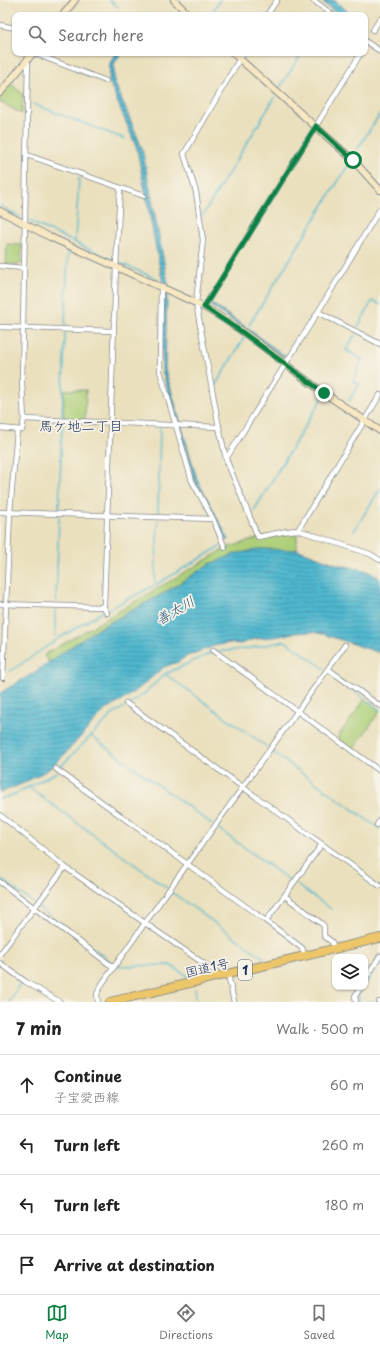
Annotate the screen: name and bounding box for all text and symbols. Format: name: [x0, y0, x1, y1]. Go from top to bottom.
search box: [12, 12, 368, 56]
icon: search: [26, 23, 48, 45]
text: Search here: [58, 23, 144, 46]
route start: [344, 151, 362, 169]
route end: [315, 384, 333, 402]
district label: 馬ケ地二丁目: [39, 415, 123, 436]
water label: 善太川: [152, 590, 198, 630]
street label: 国道1号: [183, 953, 231, 981]
map controls: [332, 954, 368, 990]
button: layers: [332, 954, 368, 990]
road number: 1: [238, 960, 252, 980]
text: 7 min: [16, 1015, 62, 1041]
text: Walk · 500 m: [276, 1019, 364, 1038]
text: Continue: [54, 1064, 122, 1087]
icon: ahead: [16, 1074, 38, 1096]
text: 60 m: [330, 1075, 364, 1094]
text: 子宝愛西線: [54, 1087, 119, 1106]
text: Turn left: [54, 1133, 120, 1156]
icon: left: [16, 1134, 38, 1156]
text: 260 m: [322, 1135, 364, 1154]
text: Turn left: [54, 1193, 120, 1216]
icon: left: [16, 1194, 38, 1216]
text: 180 m: [325, 1195, 364, 1214]
text: Arrive at destination: [54, 1253, 215, 1276]
icon: arrive: [16, 1254, 38, 1276]
tab: Map: [45, 1302, 69, 1343]
tab: Directions: [159, 1302, 213, 1343]
tab: Saved: [303, 1302, 335, 1343]

